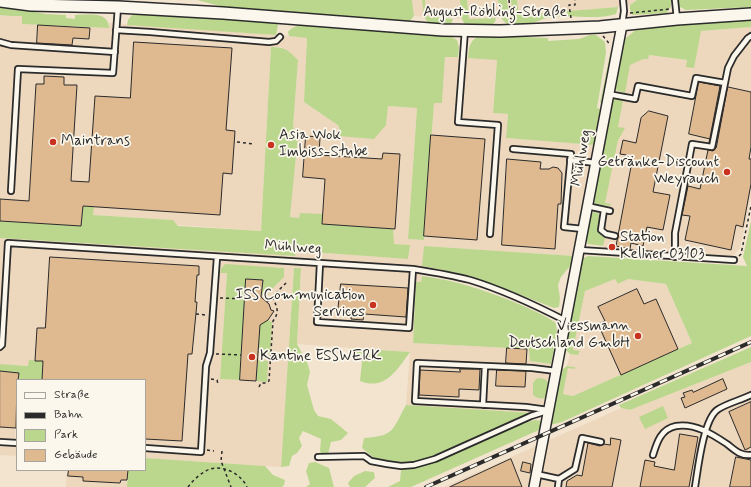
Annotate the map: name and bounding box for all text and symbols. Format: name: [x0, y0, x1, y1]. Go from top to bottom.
street label: August-Röbling-Straße: [423, 4, 567, 22]
place label: Asia Wok Imbiss-Stube: [279, 127, 368, 162]
street label: Mühlweg: [568, 128, 596, 188]
place label: Maintrans: [61, 133, 130, 151]
marker: Maintrans: [48, 137, 58, 147]
marker: Asia Wok Imbiss-Stube: [266, 140, 276, 150]
place label: Getränke-Discount Weyrauch: [597, 154, 719, 189]
marker: Getränke-Discount Weyrauch: [722, 167, 732, 177]
place label: Station Kellner 03103: [620, 229, 704, 264]
street label: Mühlweg: [264, 237, 322, 259]
marker: Station Kellner 03103: [607, 242, 617, 252]
place label: ISS Communication Services: [236, 287, 365, 322]
marker: ISS Communication Services: [368, 300, 378, 310]
place label: Viessmann Deutschland GmbH: [508, 318, 630, 353]
marker: Viessmann Deutschland GmbH: [633, 331, 643, 341]
place label: Kantine ESSWERK: [260, 348, 381, 366]
marker: Kantine ESSWERK: [247, 352, 257, 362]
legend: [16, 379, 146, 471]
text: Straße: [54, 387, 89, 403]
text: Bahn: [54, 407, 83, 423]
text: Park: [54, 427, 78, 443]
text: Gebäude: [54, 447, 97, 463]

